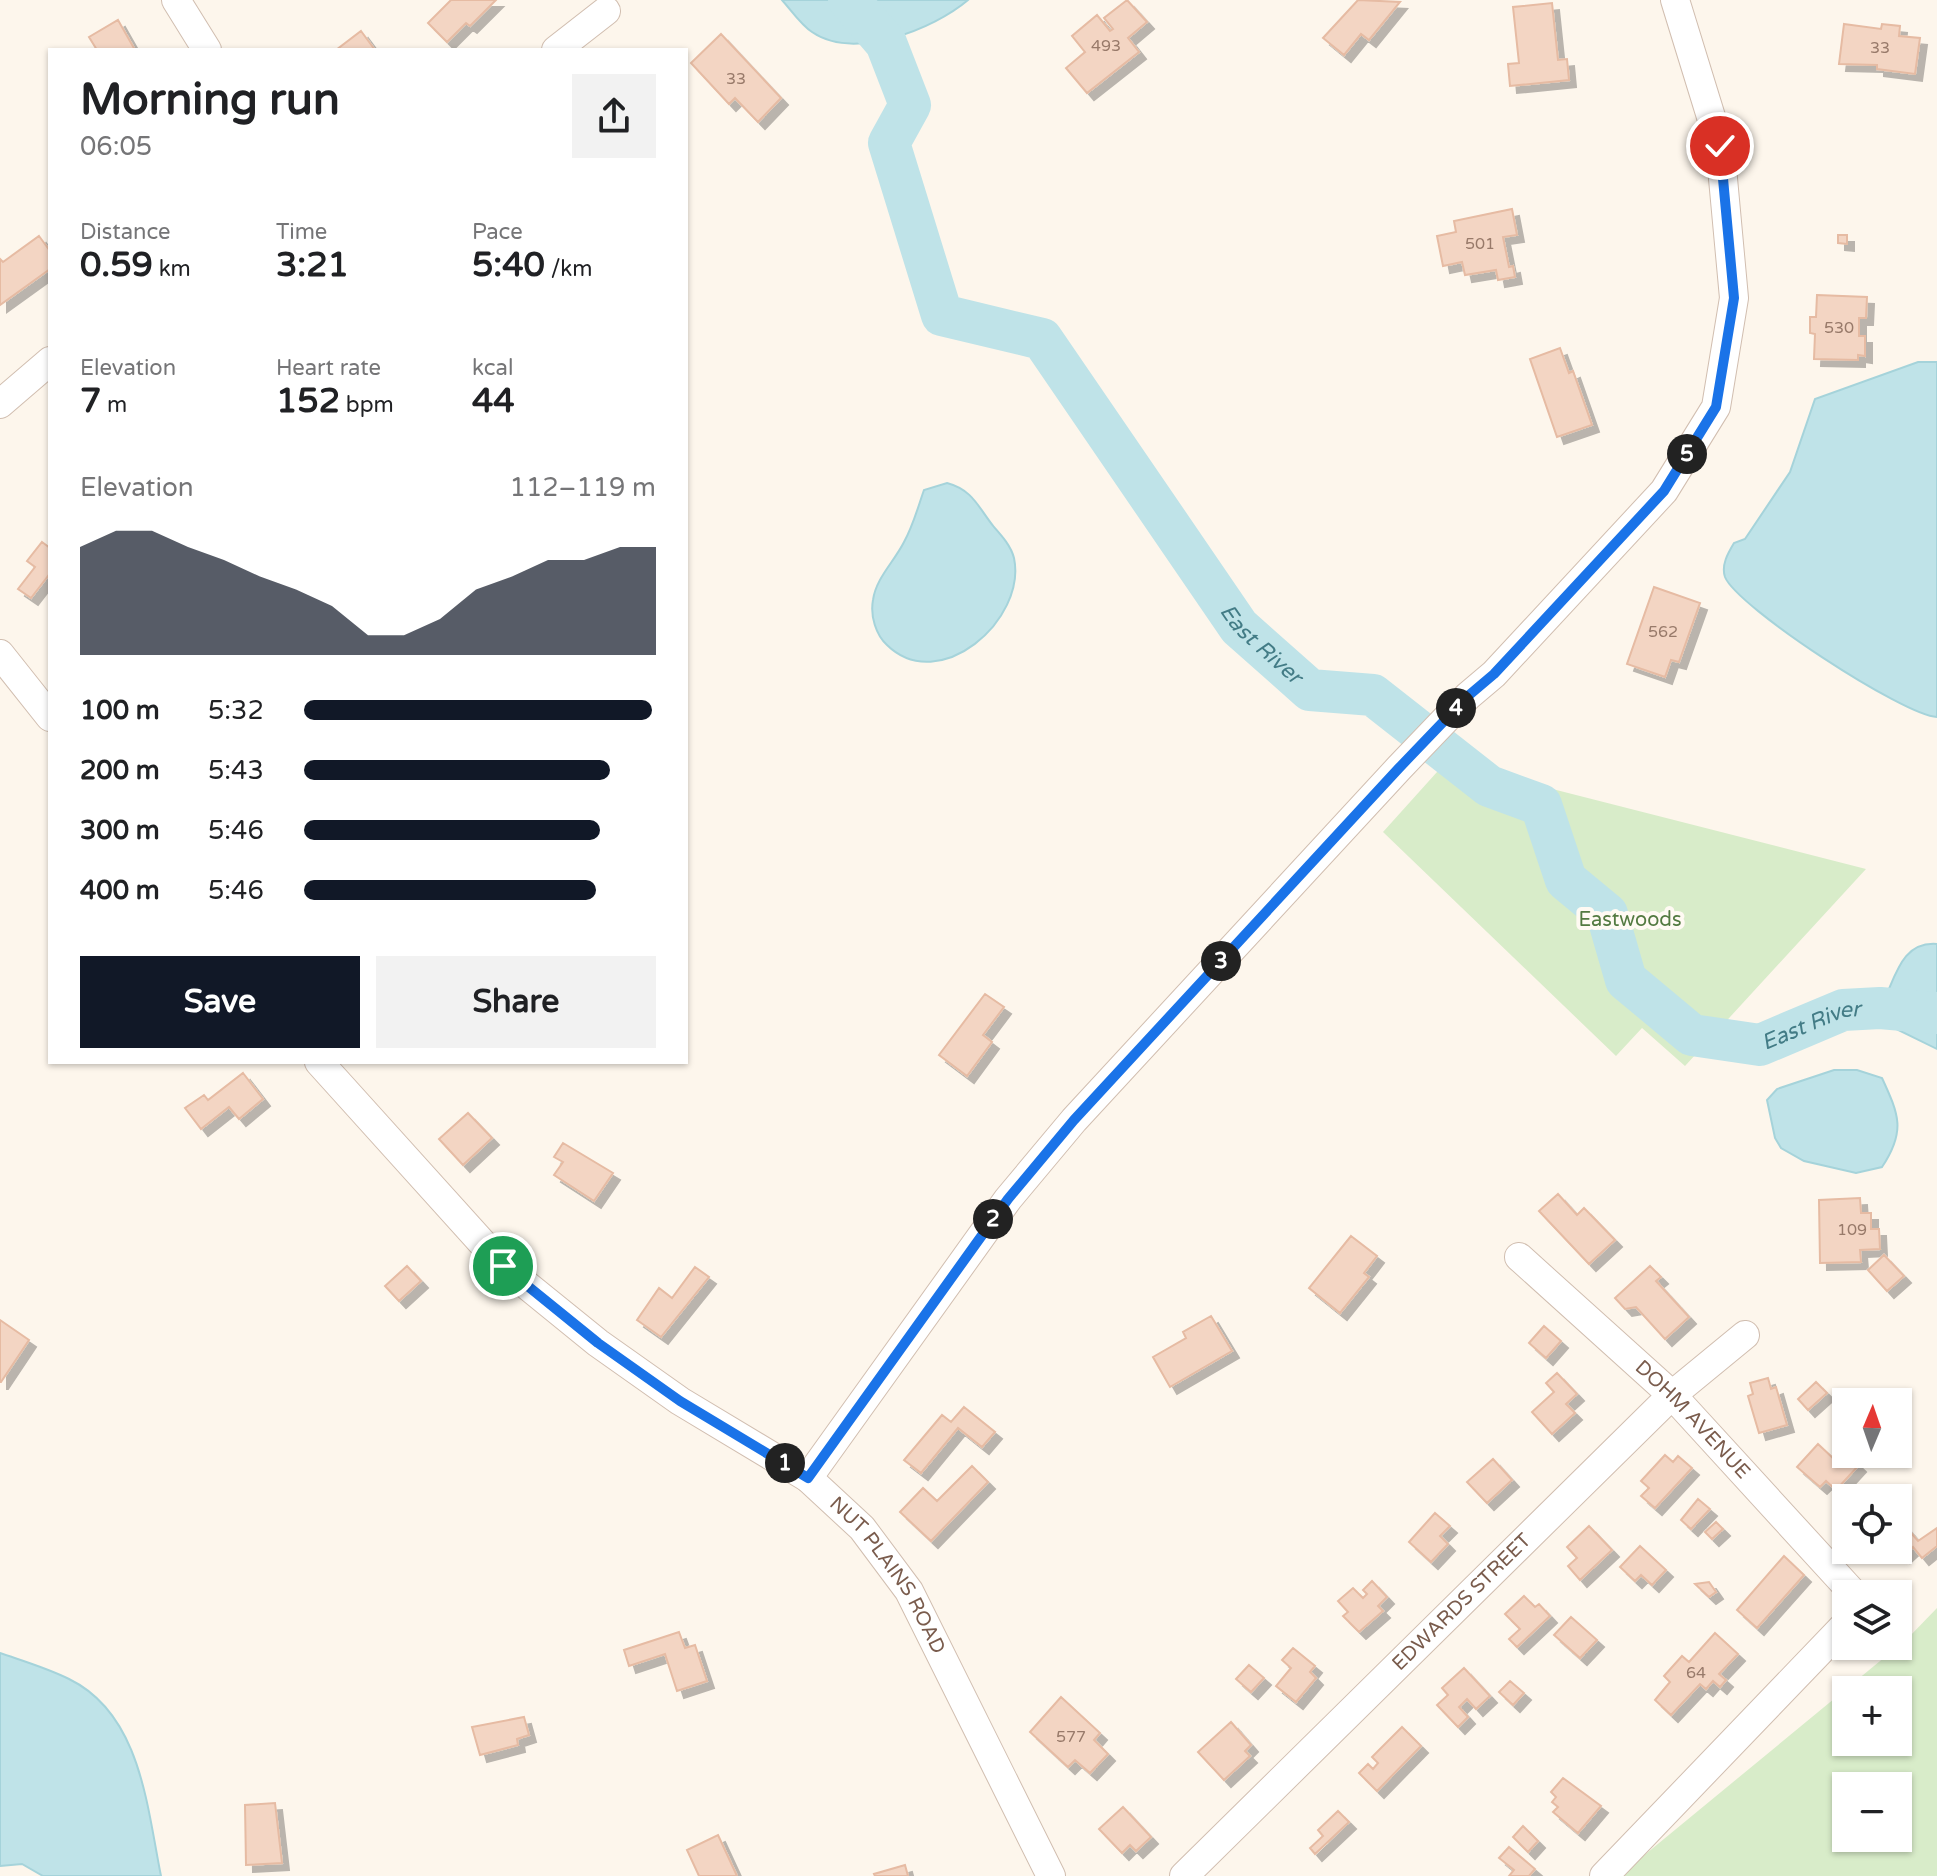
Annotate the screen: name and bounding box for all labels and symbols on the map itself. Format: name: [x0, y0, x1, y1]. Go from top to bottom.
house number: 493: [1091, 36, 1121, 56]
house number: 33: [1870, 38, 1890, 58]
house number: 33: [726, 69, 746, 89]
pin: [1686, 112, 1754, 180]
house number: 501: [1465, 234, 1495, 254]
house number: 530: [1824, 318, 1854, 338]
pin: 5: [1667, 434, 1707, 474]
water label: East River: [1214, 599, 1309, 691]
house number: 562: [1648, 622, 1678, 642]
pin: 4: [1436, 688, 1476, 728]
park label: Eastwoods: [1578, 908, 1682, 932]
pin: 3: [1201, 941, 1241, 981]
water label: East River: [1758, 996, 1863, 1056]
pin: 2: [973, 1199, 1013, 1239]
house number: 109: [1837, 1220, 1867, 1240]
pin: [469, 1232, 537, 1300]
street label: DOHM AVENUE: [1630, 1355, 1755, 1484]
north arrow: [1832, 1388, 1912, 1468]
pin: 1: [765, 1443, 805, 1483]
street label: NUT PLAINS ROAD: [824, 1492, 950, 1658]
street label: EDWARDS STREET: [1387, 1529, 1536, 1676]
house number: 64: [1686, 1663, 1706, 1683]
house number: 577: [1056, 1727, 1086, 1747]

